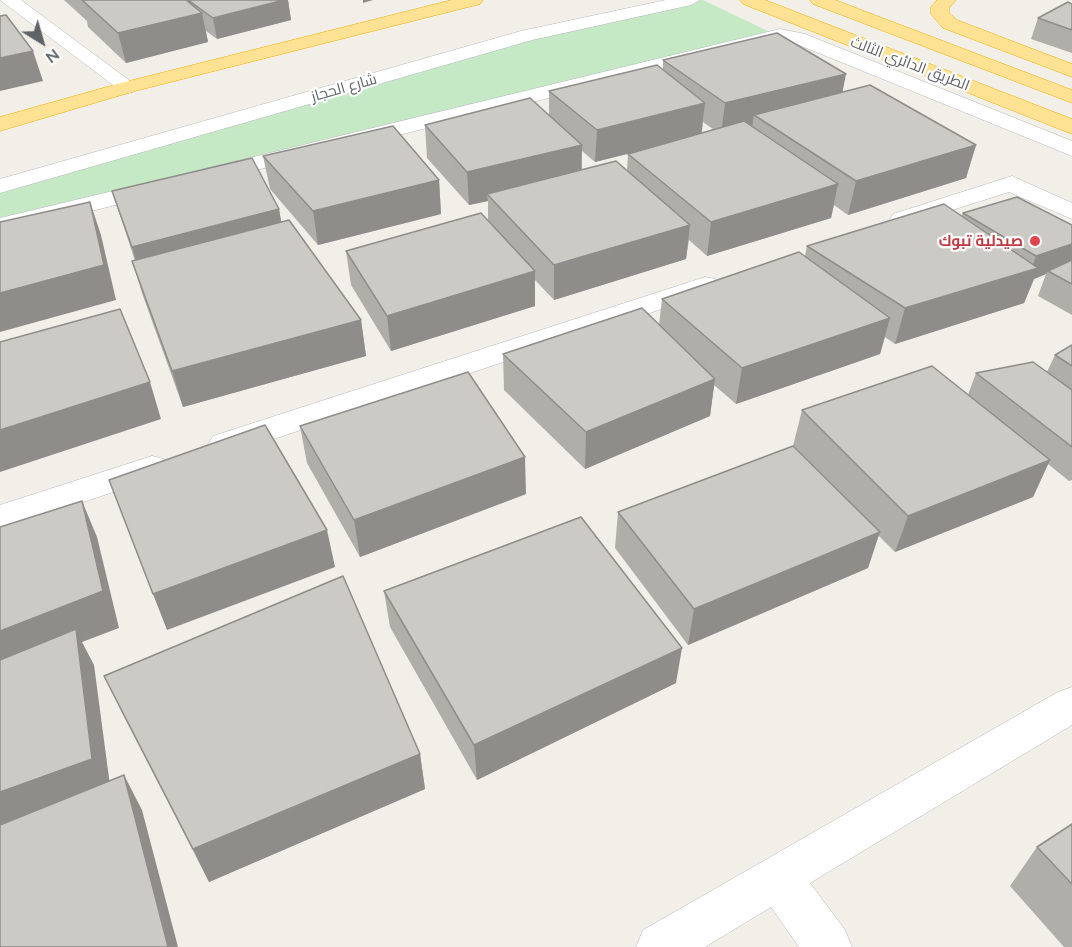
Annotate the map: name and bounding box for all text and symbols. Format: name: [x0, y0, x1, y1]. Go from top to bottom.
north arrow: [12, 12, 72, 72]
street label: الطريق الدائري الثالث: [848, 33, 972, 95]
text: N: [42, 45, 64, 68]
street label: شارع الحجاز: [309, 70, 379, 106]
place label: صيدلية تبوك: [939, 232, 1023, 250]
marker: صيدلية تبوك: [1028, 234, 1042, 248]

